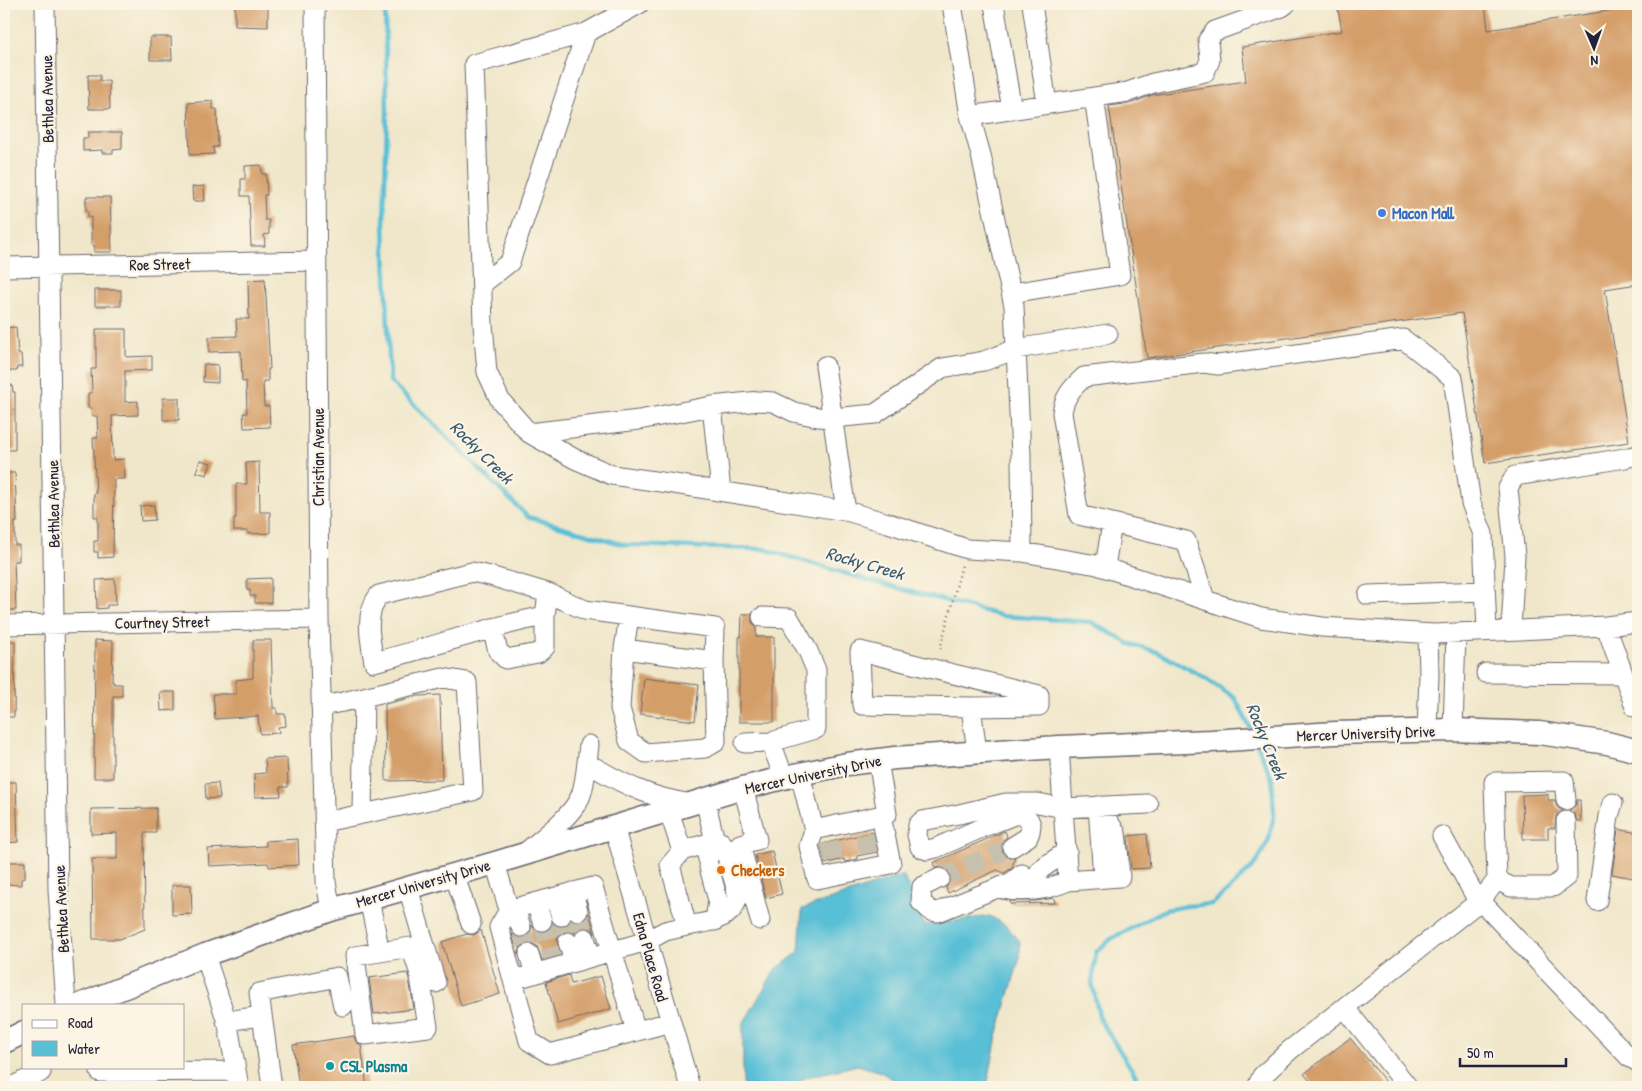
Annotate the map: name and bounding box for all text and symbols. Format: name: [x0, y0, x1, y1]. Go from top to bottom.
north arrow: [1570, 22, 1620, 72]
text: N: [1590, 52, 1599, 71]
street label: Bethlea Avenue: [35, 54, 59, 143]
place label: Macon Mall: [1392, 202, 1455, 224]
marker: Macon Mall: [1376, 207, 1388, 219]
street label: Roe Street: [129, 252, 191, 276]
street label: Christian Avenue: [307, 407, 329, 506]
water label: Rocky Creek: [445, 415, 520, 490]
street label: Bethlea Avenue: [41, 459, 65, 548]
water label: Rocky Creek: [823, 540, 908, 586]
street label: Courtney Street: [115, 610, 210, 634]
water label: Rocky Creek: [1240, 699, 1294, 784]
street label: Mercer University Drive: [1296, 720, 1436, 746]
street label: Mercer University Drive: [743, 749, 884, 799]
street label: Mercer University Drive: [353, 853, 493, 913]
place label: Checkers: [731, 859, 785, 881]
street label: Bethlea Avenue: [48, 864, 74, 953]
marker: Checkers: [715, 864, 727, 876]
street label: Edna Place Road: [628, 910, 674, 1004]
legend: [22, 1004, 185, 1068]
text: Road: [68, 1012, 93, 1033]
scale bar: [1460, 1036, 1566, 1068]
text: Water: [68, 1038, 100, 1059]
text: 50 m: [1467, 1042, 1494, 1063]
place label: CSL Plasma: [340, 1055, 408, 1077]
marker: CSL Plasma: [324, 1060, 336, 1072]

